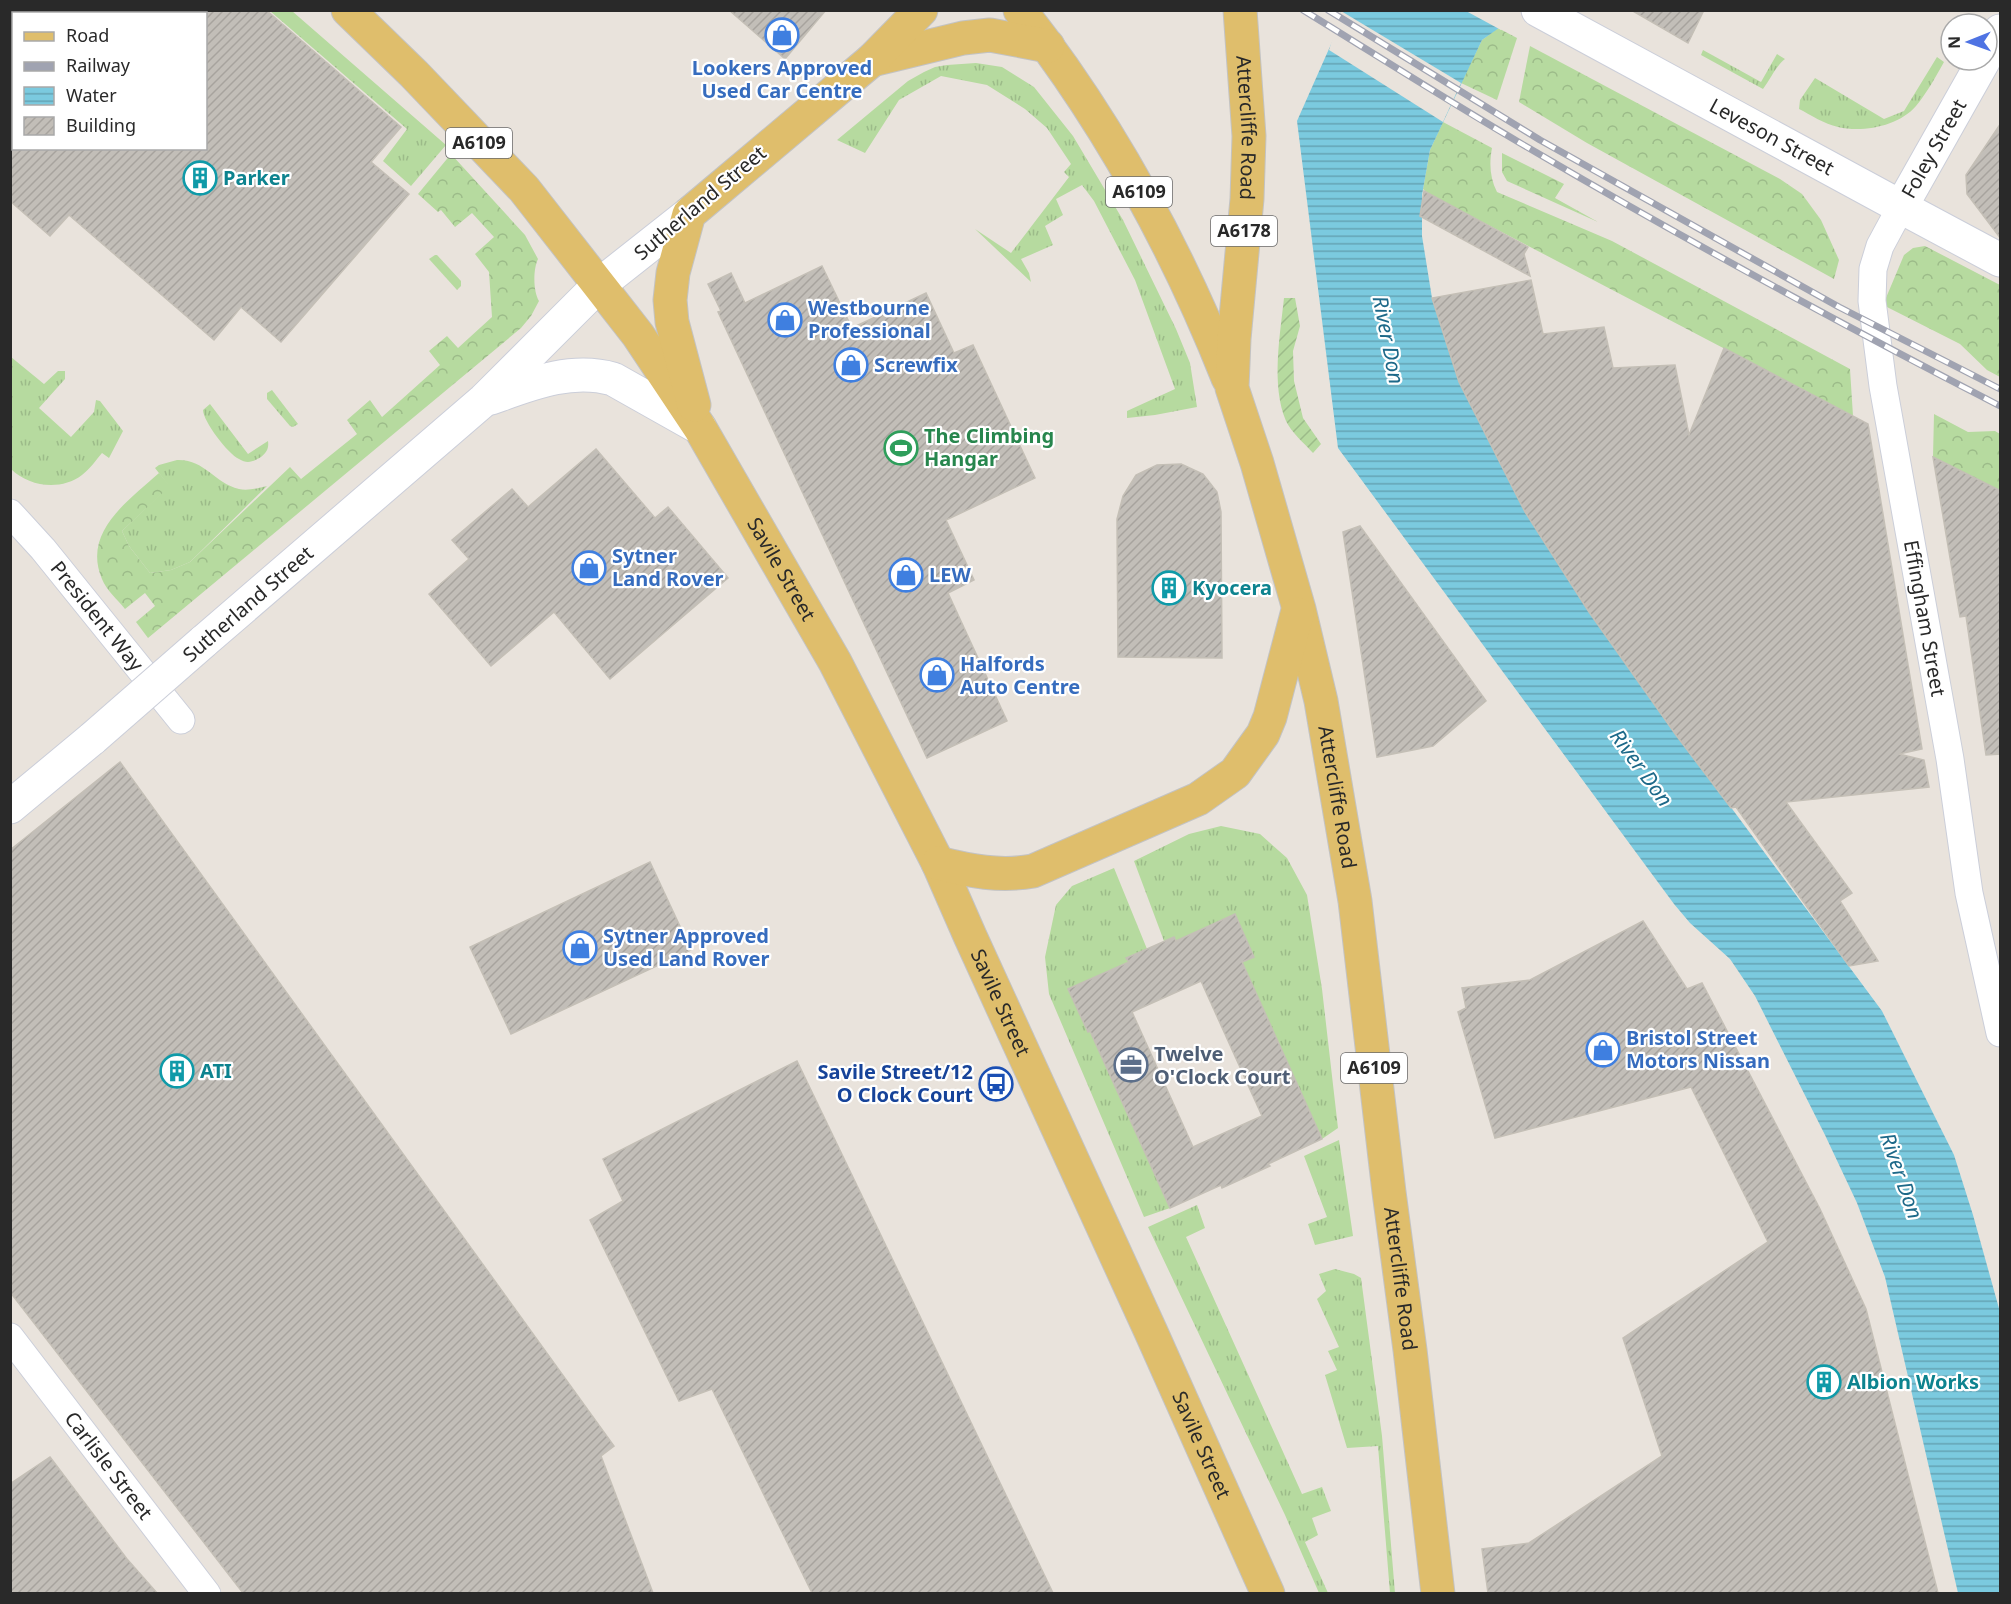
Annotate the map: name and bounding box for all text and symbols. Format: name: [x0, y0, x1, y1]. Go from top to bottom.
legend: [12, 12, 207, 150]
north arrow: [1939, 12, 1999, 72]
shop icon: Lookers Approved Used Car Centre: [764, 17, 800, 53]
text: Road: [66, 23, 109, 47]
text: N: [1943, 36, 1965, 49]
text: Railway: [66, 53, 131, 77]
place label: Lookers Approved Used Car Centre: [692, 54, 872, 104]
street label: Attercliffe Road: [1230, 55, 1263, 200]
text: Water: [66, 83, 117, 107]
street label: Leveson Street: [1705, 92, 1839, 181]
street label: Foley Street: [1895, 94, 1972, 203]
text: Building: [66, 113, 136, 137]
road number: A6109: [446, 128, 512, 158]
street label: Sutherland Street: [628, 139, 771, 266]
building icon: Parker: [182, 160, 218, 196]
place label: Parker: [223, 164, 290, 191]
road number: A6109: [1106, 177, 1172, 207]
road number: A6178: [1211, 216, 1277, 246]
water label: River Don: [1367, 293, 1411, 386]
place label: Westbourne Professional: [808, 294, 931, 344]
shop icon: Westbourne Professional: [767, 302, 803, 338]
shop icon: Screwfix: [833, 347, 869, 383]
place label: Screwfix: [874, 351, 958, 378]
place label: The Climbing Hangar: [924, 422, 1054, 472]
sports icon: The Climbing Hangar: [883, 430, 919, 466]
street label: Savile Street: [741, 512, 822, 625]
street label: Effingham Street: [1898, 538, 1952, 698]
street label: Sutherland Street: [177, 539, 319, 668]
place label: Sytner Land Rover: [612, 542, 724, 592]
shop icon: Sytner Land Rover: [571, 550, 607, 586]
street label: President Way: [45, 555, 151, 677]
shop icon: LEW: [888, 557, 924, 593]
place label: LEW: [929, 561, 971, 588]
building icon: Kyocera: [1151, 570, 1187, 606]
place label: Kyocera: [1192, 574, 1272, 601]
place label: Halfords Auto Centre: [960, 650, 1080, 700]
shop icon: Halfords Auto Centre: [919, 657, 955, 693]
street label: Attercliffe Road: [1312, 723, 1363, 871]
water label: River Don: [1604, 723, 1679, 812]
place label: Sytner Approved Used Land Rover: [603, 922, 770, 972]
shop icon: Sytner Approved Used Land Rover: [562, 930, 598, 966]
street label: Savile Street: [965, 944, 1037, 1060]
place label: Bristol Street Motors Nissan: [1626, 1024, 1770, 1074]
shop icon: Bristol Street Motors Nissan: [1585, 1032, 1621, 1068]
place label: Twelve O'Clock Court: [1154, 1040, 1291, 1090]
office icon: Twelve O'Clock Court: [1113, 1047, 1149, 1083]
building icon: ATI: [159, 1053, 195, 1089]
road number: A6109: [1341, 1053, 1407, 1083]
place label: ATI: [200, 1057, 232, 1084]
place label: Savile Street/12 O Clock Court: [818, 1058, 973, 1108]
bus stop icon: Savile Street/12 O Clock Court: [978, 1066, 1014, 1102]
water label: River Don: [1874, 1129, 1930, 1223]
street label: Attercliffe Road: [1378, 1205, 1424, 1352]
building icon: Albion Works: [1806, 1364, 1842, 1400]
place label: Albion Works: [1847, 1368, 1979, 1395]
street label: Savile Street: [1166, 1387, 1238, 1503]
street label: Carlisle Street: [59, 1406, 159, 1525]

